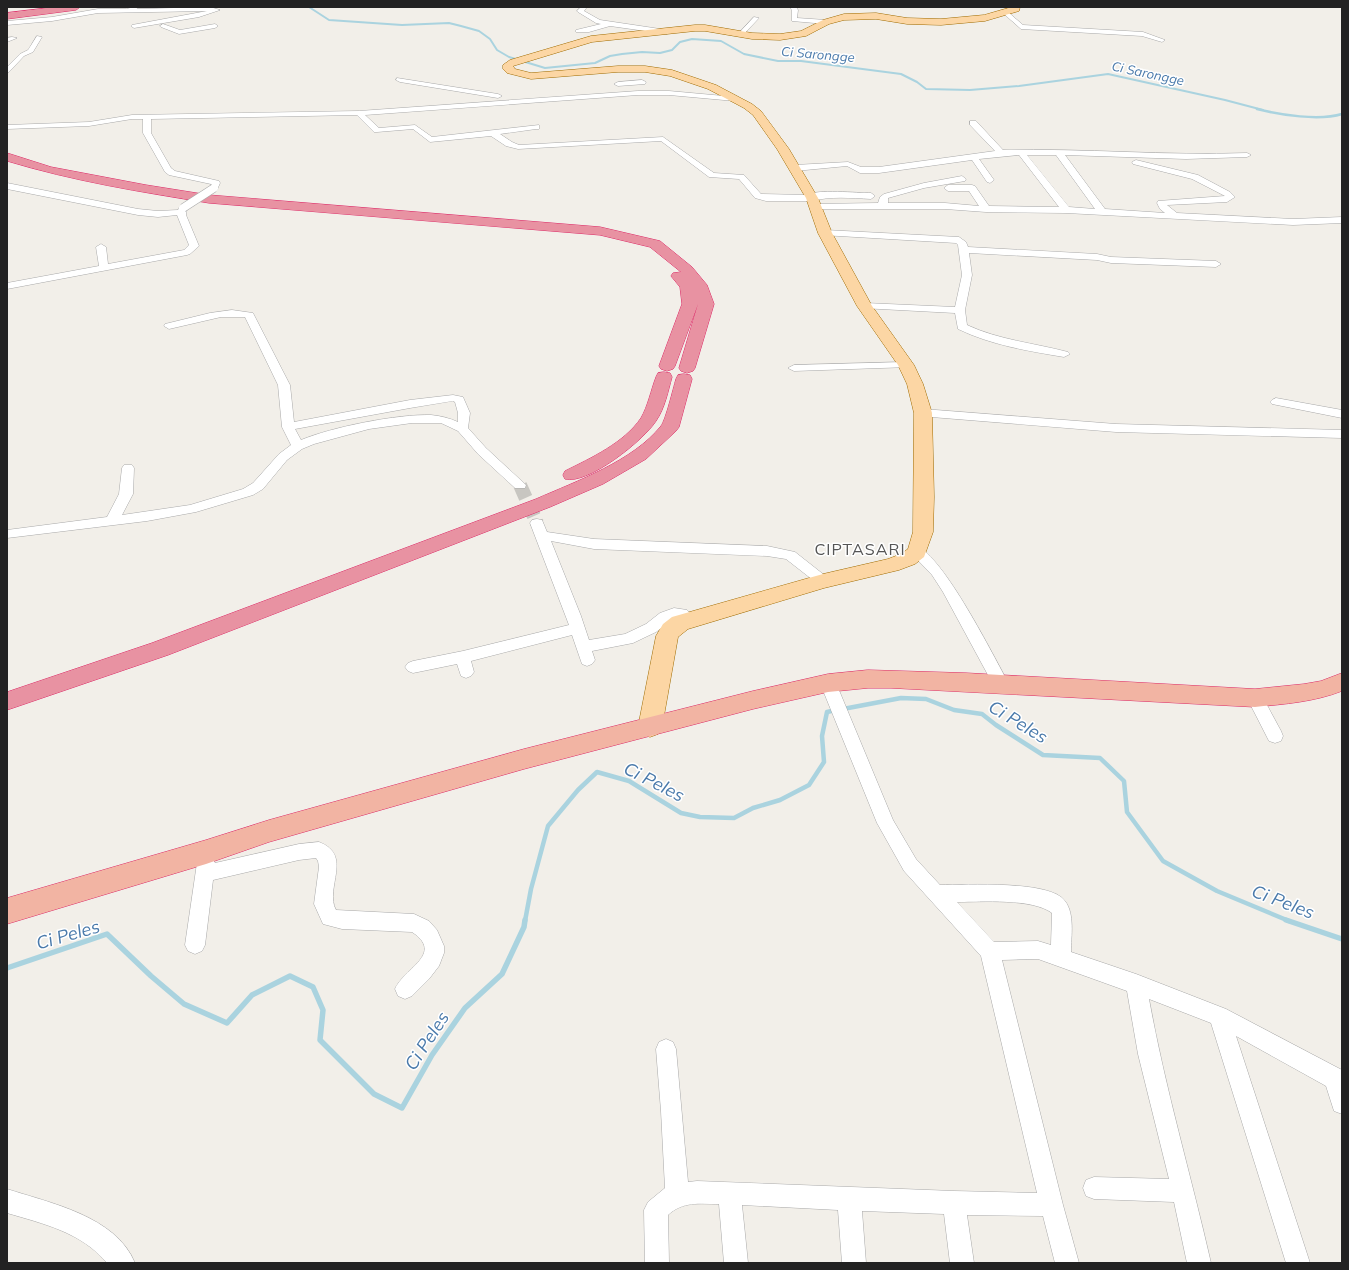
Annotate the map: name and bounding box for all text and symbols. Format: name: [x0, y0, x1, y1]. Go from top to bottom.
water label: Ci Sarongge: [781, 43, 855, 65]
water label: Ci Sarongge: [1110, 58, 1186, 88]
district label: CIPTASARI: [814, 539, 906, 559]
water label: Ci Peles: [984, 695, 1052, 748]
water label: Ci Peles: [620, 756, 689, 807]
water label: Ci Peles: [1249, 879, 1318, 924]
water label: Ci Peles: [33, 914, 103, 955]
water label: Ci Peles: [399, 1007, 454, 1074]

